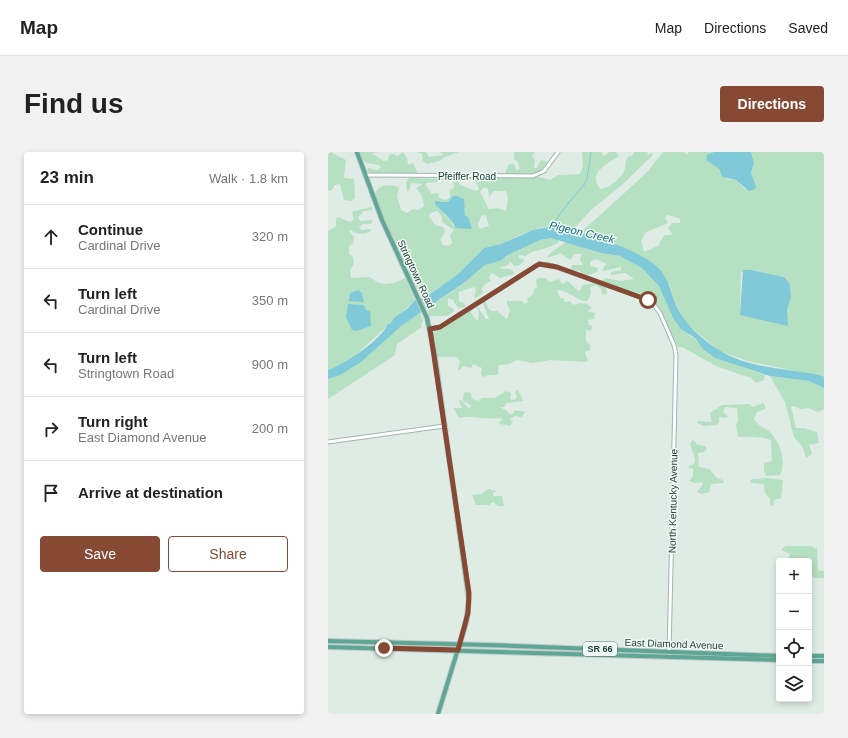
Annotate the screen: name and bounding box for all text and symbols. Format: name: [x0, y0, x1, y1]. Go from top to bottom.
text: Map: [20, 17, 58, 38]
text: Map: [655, 20, 682, 36]
text: Directions: [704, 20, 766, 36]
text: Saved: [788, 20, 828, 36]
button: Directions: [720, 86, 824, 122]
text: Find us: [24, 88, 124, 119]
text: 23 min: [40, 168, 94, 187]
text: Walk · 1.8 km: [209, 171, 288, 186]
street label: Pfeiffer Road: [438, 171, 496, 182]
water label: Pigeon Creek: [548, 219, 616, 245]
text: Continue: [78, 221, 143, 238]
icon: ahead: [40, 226, 62, 248]
text: 320 m: [252, 229, 288, 244]
text: Cardinal Drive: [78, 238, 160, 253]
street label: Stringtown Road: [395, 238, 437, 310]
text: Turn left: [78, 285, 137, 302]
icon: left: [40, 290, 62, 312]
route start: [639, 291, 657, 309]
text: 350 m: [252, 293, 288, 308]
text: Cardinal Drive: [78, 302, 160, 317]
text: Turn left: [78, 349, 137, 366]
icon: left: [40, 354, 62, 376]
text: 900 m: [252, 357, 288, 372]
text: Stringtown Road: [78, 366, 174, 381]
text: Turn right: [78, 413, 148, 430]
icon: right: [40, 418, 62, 440]
text: 200 m: [252, 421, 288, 436]
text: East Diamond Avenue: [78, 430, 206, 445]
street label: North Kentucky Avenue: [667, 448, 679, 553]
icon: arrive: [40, 482, 62, 504]
text: Arrive at destination: [78, 484, 223, 501]
button: Save: [40, 536, 160, 572]
button: Share: [168, 536, 288, 572]
map controls: [776, 558, 812, 702]
button: +: [776, 558, 812, 594]
button: −: [776, 594, 812, 630]
button: locate: [776, 630, 812, 666]
street label: East Diamond Avenue: [624, 637, 724, 651]
route end: [375, 639, 393, 657]
road number: SR 66: [583, 642, 617, 656]
button: layers: [776, 666, 812, 702]

